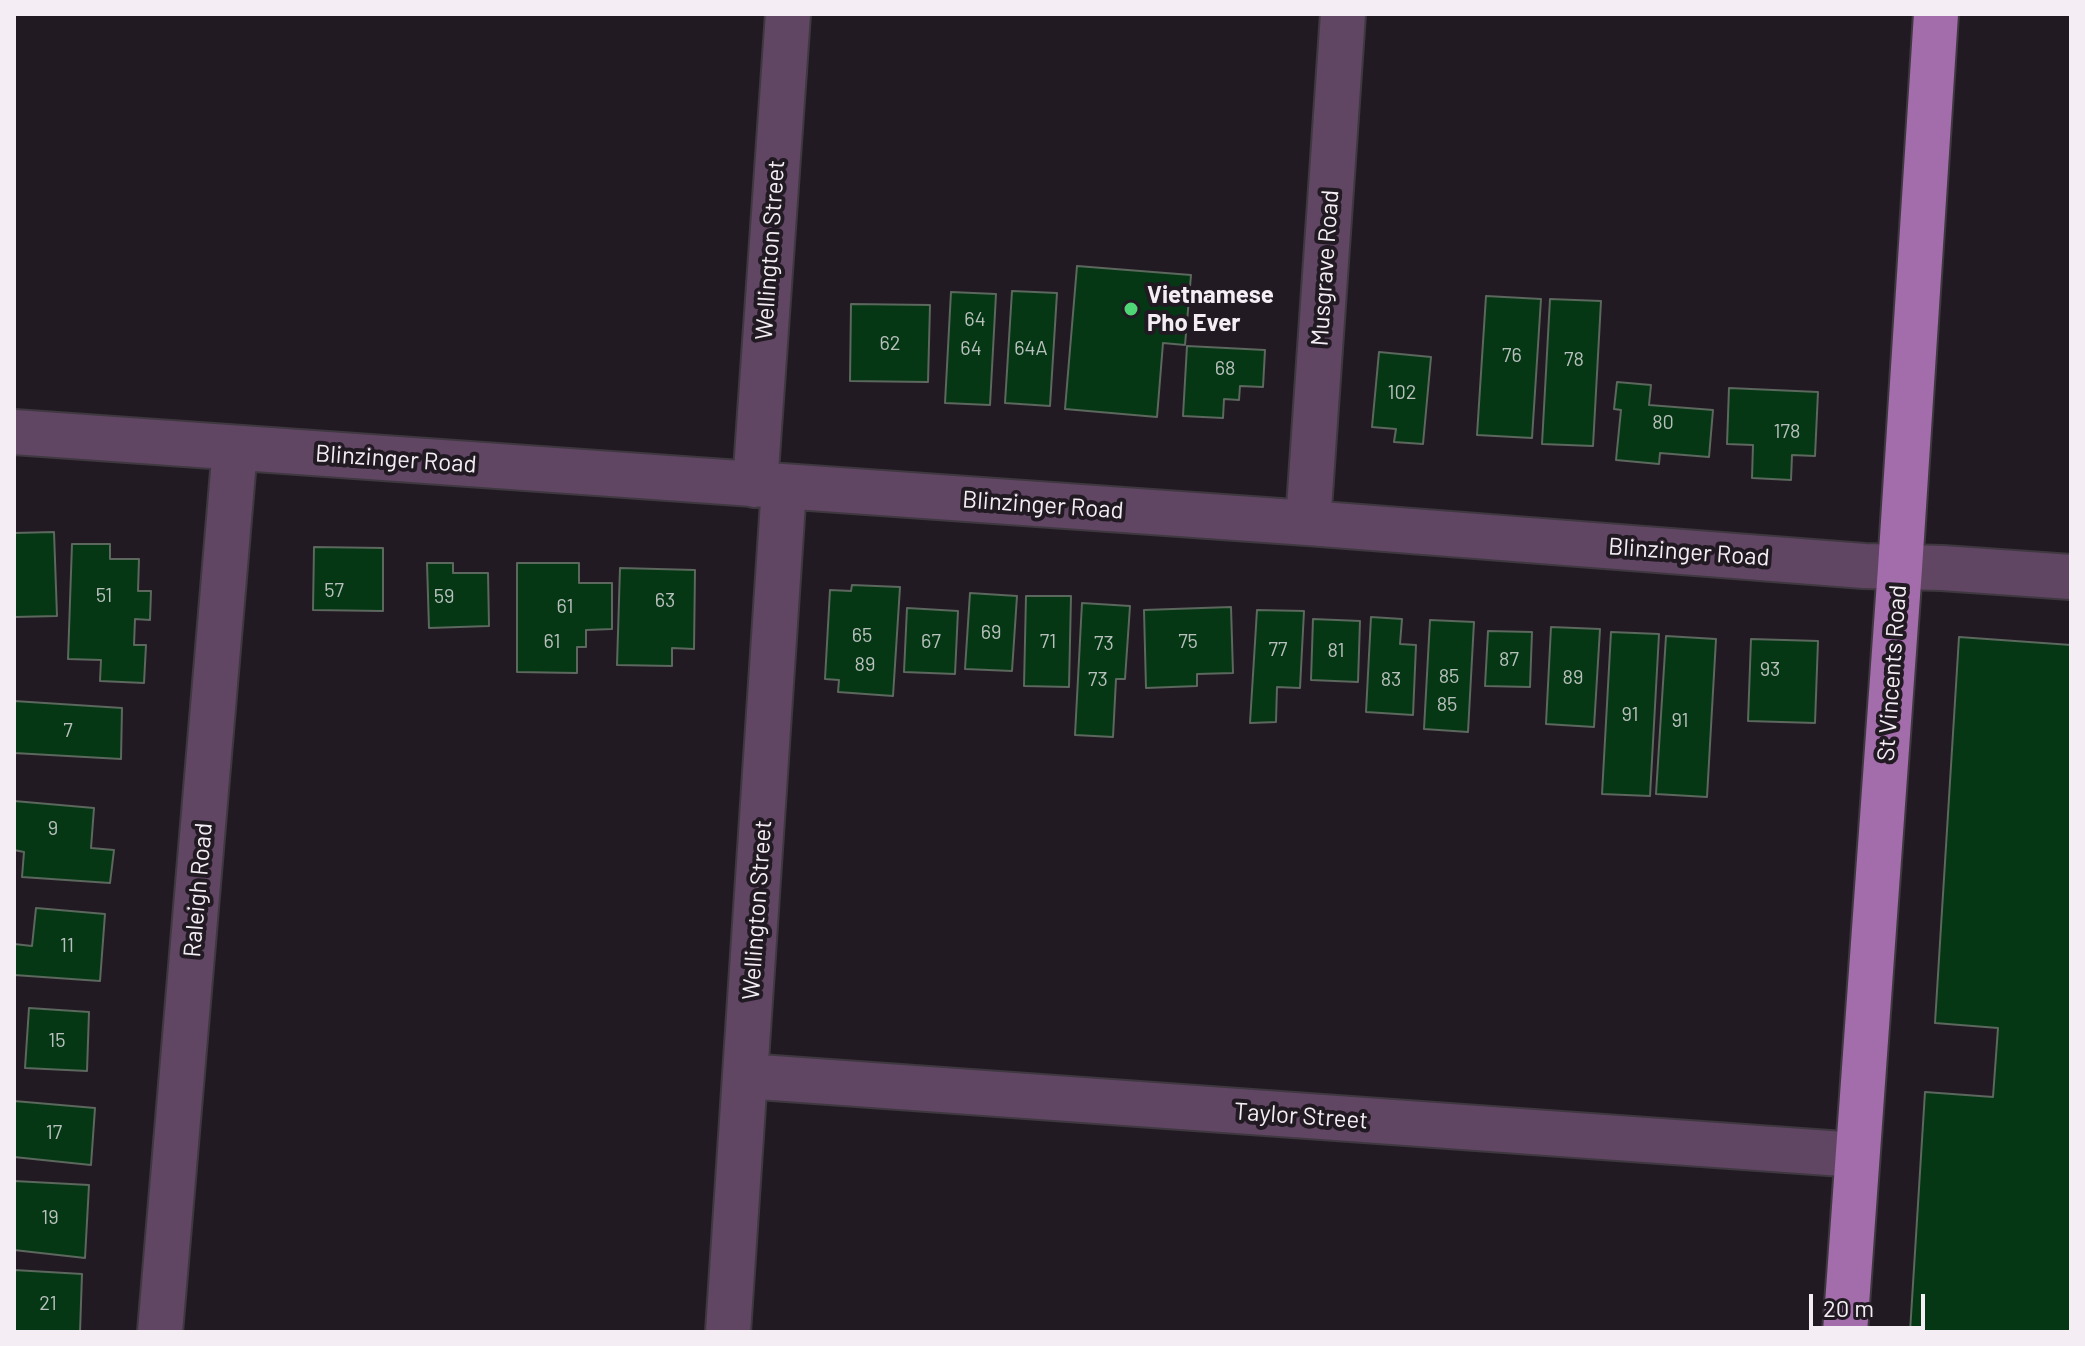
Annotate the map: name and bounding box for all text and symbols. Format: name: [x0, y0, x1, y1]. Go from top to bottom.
street label: Wellington Street: [749, 159, 791, 341]
street label: Musgrave Road: [1305, 189, 1345, 347]
place label: Vietnamese Pho Ever: [1147, 281, 1274, 337]
marker: Vietnamese Pho Ever: [1122, 300, 1140, 318]
house number: 64: [964, 307, 986, 331]
house number: 62: [879, 331, 901, 355]
house number: 64: [960, 336, 982, 360]
house number: 64A: [1014, 336, 1048, 360]
house number: 76: [1502, 343, 1522, 367]
house number: 78: [1564, 347, 1584, 371]
house number: 68: [1215, 356, 1235, 380]
house number: 102: [1387, 380, 1417, 404]
house number: 80: [1652, 410, 1674, 434]
house number: 178: [1774, 419, 1800, 443]
street label: Blinzinger Road: [314, 439, 478, 479]
street label: Blinzinger Road: [961, 485, 1125, 525]
street label: Blinzinger Road: [1607, 532, 1771, 572]
house number: 57: [324, 578, 344, 602]
house number: 51: [96, 583, 112, 607]
house number: 59: [434, 584, 454, 608]
street label: St Vincents Road: [1871, 584, 1913, 762]
house number: 63: [655, 588, 675, 612]
house number: 61: [557, 594, 573, 618]
house number: 69: [981, 620, 1001, 644]
house number: 65: [852, 623, 872, 647]
house number: 61: [544, 629, 560, 653]
house number: 67: [921, 629, 941, 653]
house number: 71: [1040, 629, 1056, 653]
house number: 75: [1178, 629, 1198, 653]
house number: 73: [1094, 631, 1114, 655]
house number: 77: [1269, 637, 1287, 661]
house number: 81: [1328, 638, 1344, 662]
house number: 87: [1499, 647, 1519, 671]
house number: 89: [855, 652, 875, 676]
house number: 93: [1760, 657, 1780, 681]
house number: 85: [1439, 664, 1459, 688]
house number: 89: [1563, 665, 1583, 689]
house number: 73: [1088, 667, 1108, 691]
house number: 83: [1381, 667, 1401, 691]
house number: 85: [1437, 692, 1457, 716]
house number: 91: [1621, 702, 1639, 726]
house number: 91: [1671, 708, 1689, 732]
house number: 7: [63, 718, 73, 742]
house number: 9: [48, 816, 58, 840]
street label: Wellington Street: [736, 819, 778, 1001]
street label: Raleigh Road: [178, 821, 218, 959]
house number: 11: [60, 933, 74, 957]
house number: 15: [48, 1028, 66, 1052]
street label: Taylor Street: [1233, 1097, 1369, 1135]
house number: 17: [46, 1120, 62, 1144]
house number: 19: [41, 1205, 59, 1229]
scale bar: [1813, 1278, 1929, 1328]
house number: 21: [39, 1291, 57, 1315]
text: 20 m: [1823, 1293, 1874, 1322]

